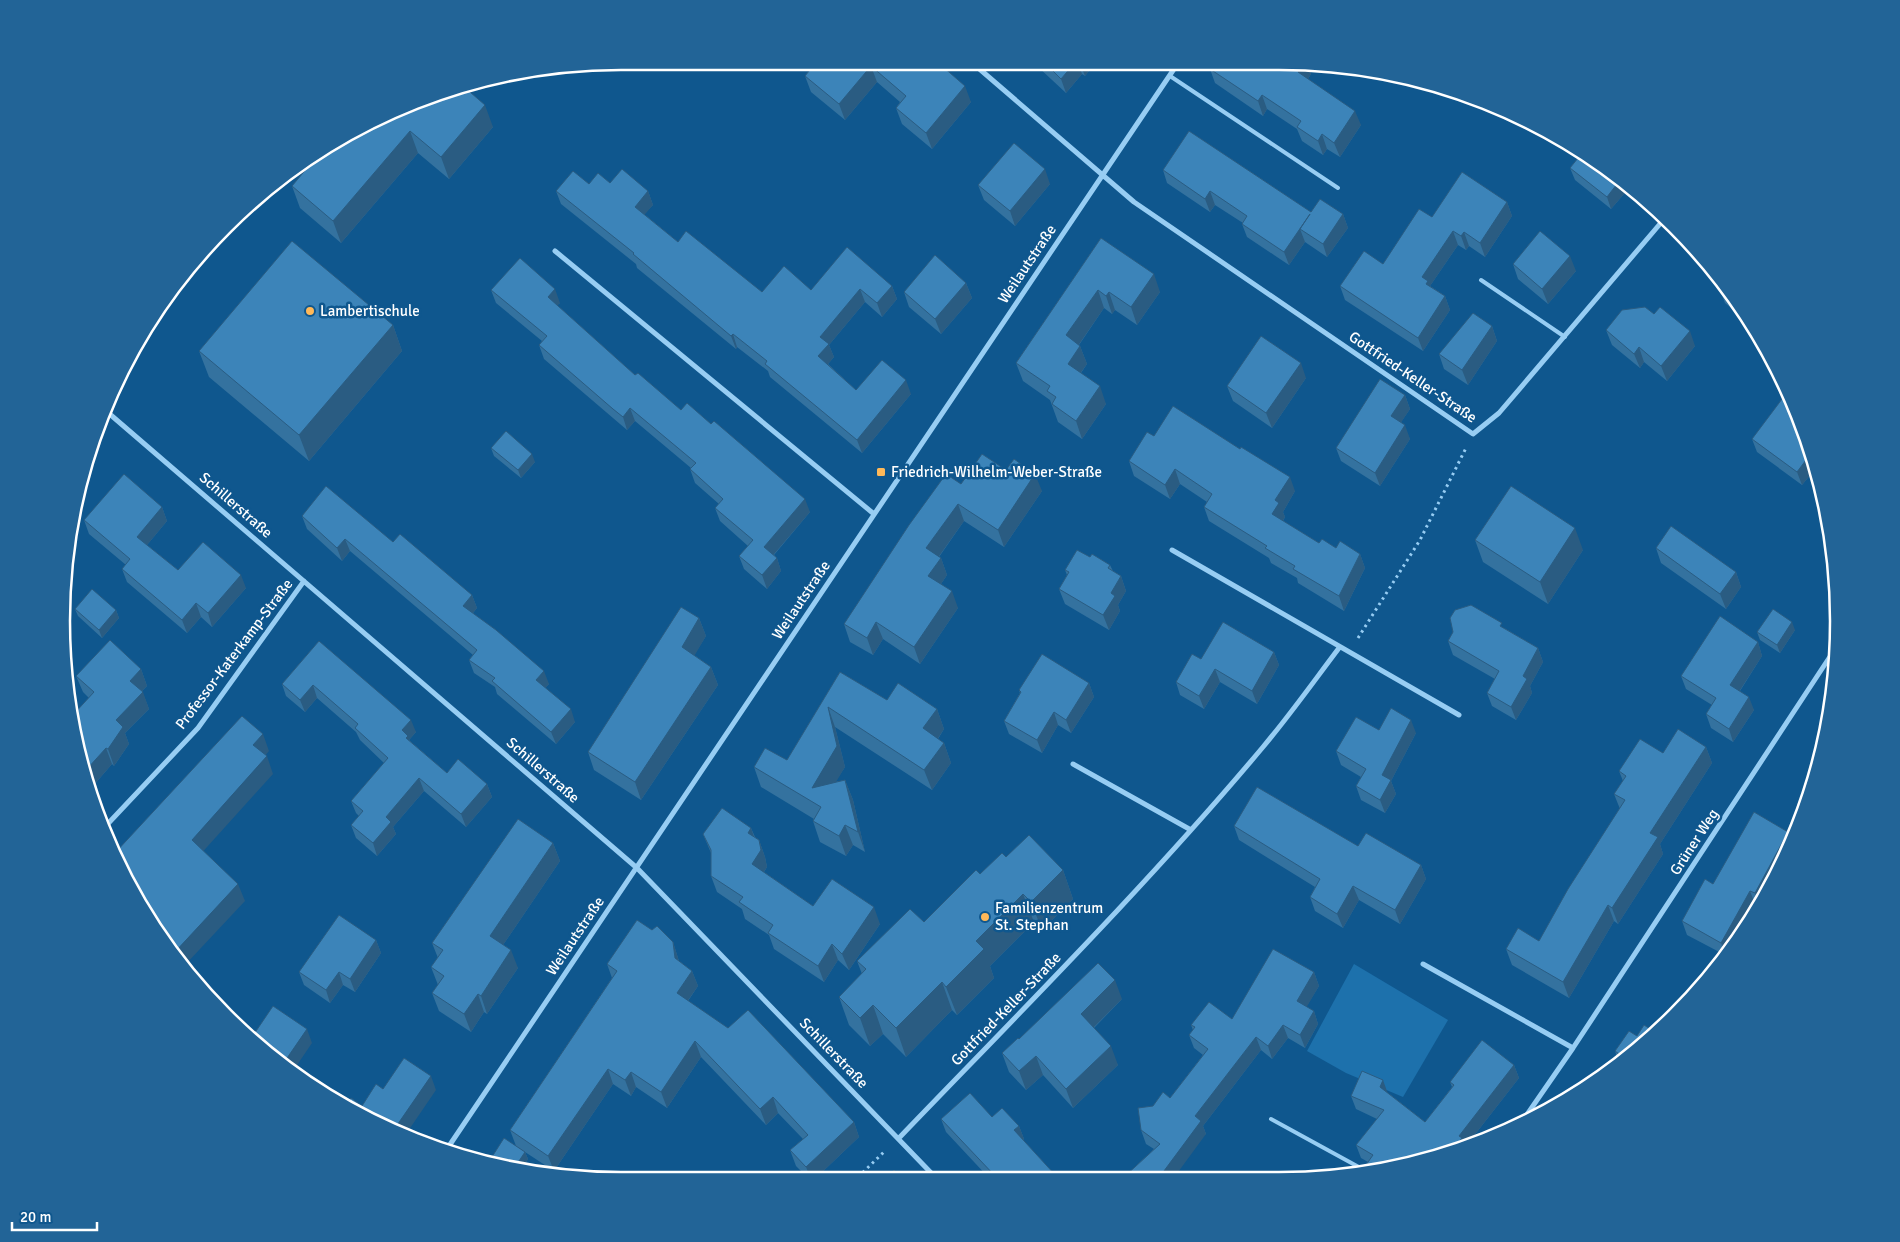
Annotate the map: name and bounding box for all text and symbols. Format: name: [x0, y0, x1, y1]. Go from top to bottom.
street label: Weilautstraße: [994, 221, 1060, 307]
place label: Lambertischule: [320, 302, 420, 320]
marker: Lambertischule: [304, 305, 316, 317]
street label: Gottfried-Keller-Straße: [1346, 327, 1480, 427]
place label: Friedrich-Wilhelm-Weber-Straße: [891, 463, 1102, 481]
marker: Friedrich-Wilhelm-Weber-Straße: [875, 466, 887, 478]
street label: Schillerstraße: [196, 468, 276, 542]
street label: Weilautstraße: [768, 557, 834, 643]
street label: Professor-Katerkamp-Straße: [172, 575, 296, 733]
street label: Schillerstraße: [503, 733, 583, 807]
street label: Grüner Weg: [1666, 805, 1722, 879]
street label: Weilautstraße: [542, 893, 608, 979]
place label: Familienzentrum St. Stephan: [995, 899, 1103, 934]
marker: Familienzentrum St. Stephan: [979, 911, 991, 923]
street label: Gottfried-Keller-Straße: [947, 949, 1065, 1069]
street label: Schillerstraße: [796, 1014, 872, 1092]
scale bar: [12, 1200, 98, 1232]
text: 20 m: [20, 1208, 51, 1226]

